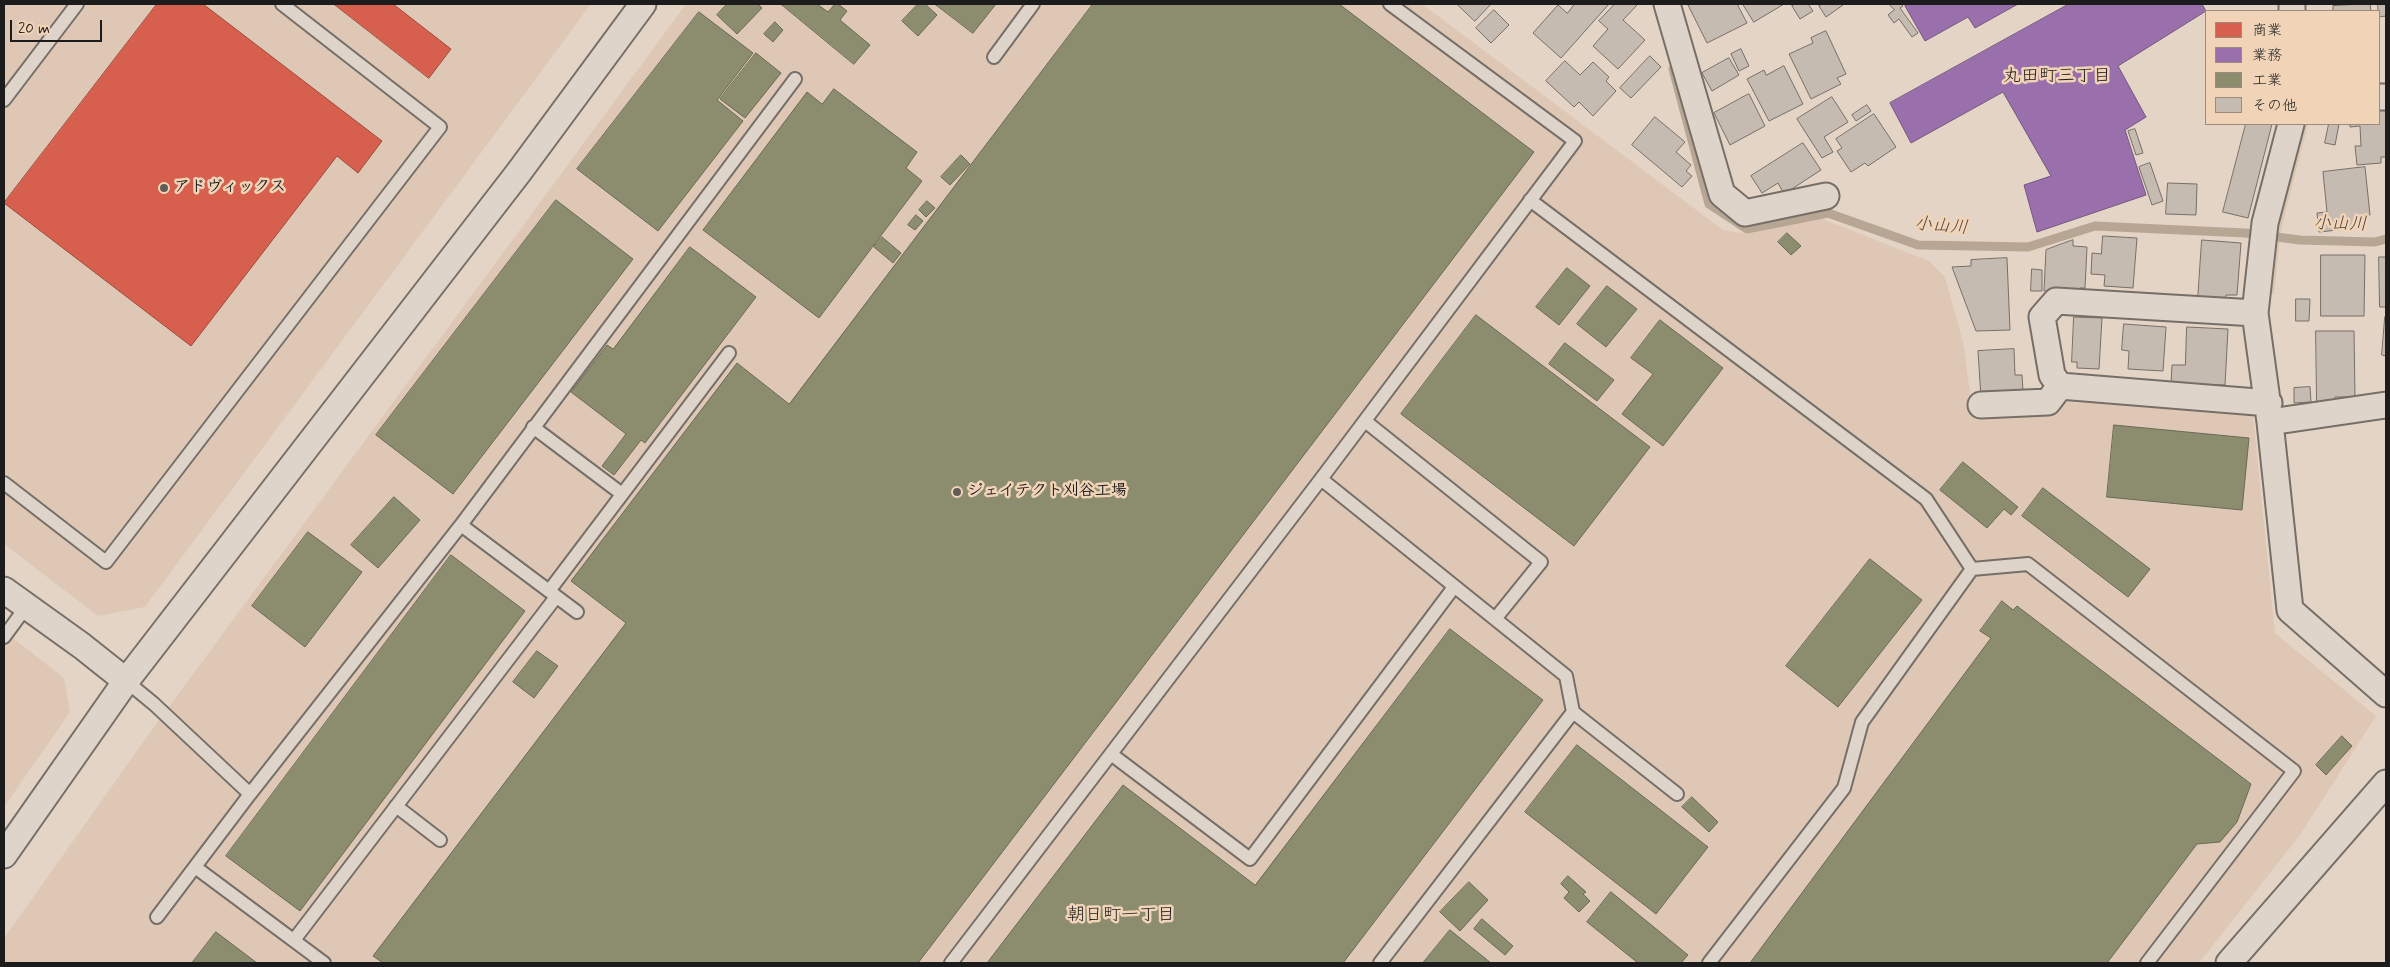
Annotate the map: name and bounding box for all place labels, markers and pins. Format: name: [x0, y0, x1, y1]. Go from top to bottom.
place label: アドヴィックス: [174, 178, 286, 198]
marker: アドヴィックス: [158, 182, 170, 194]
place label: ジェイテクト刈谷工場: [967, 482, 1127, 502]
marker: ジェイテクト刈谷工場: [951, 486, 963, 498]

